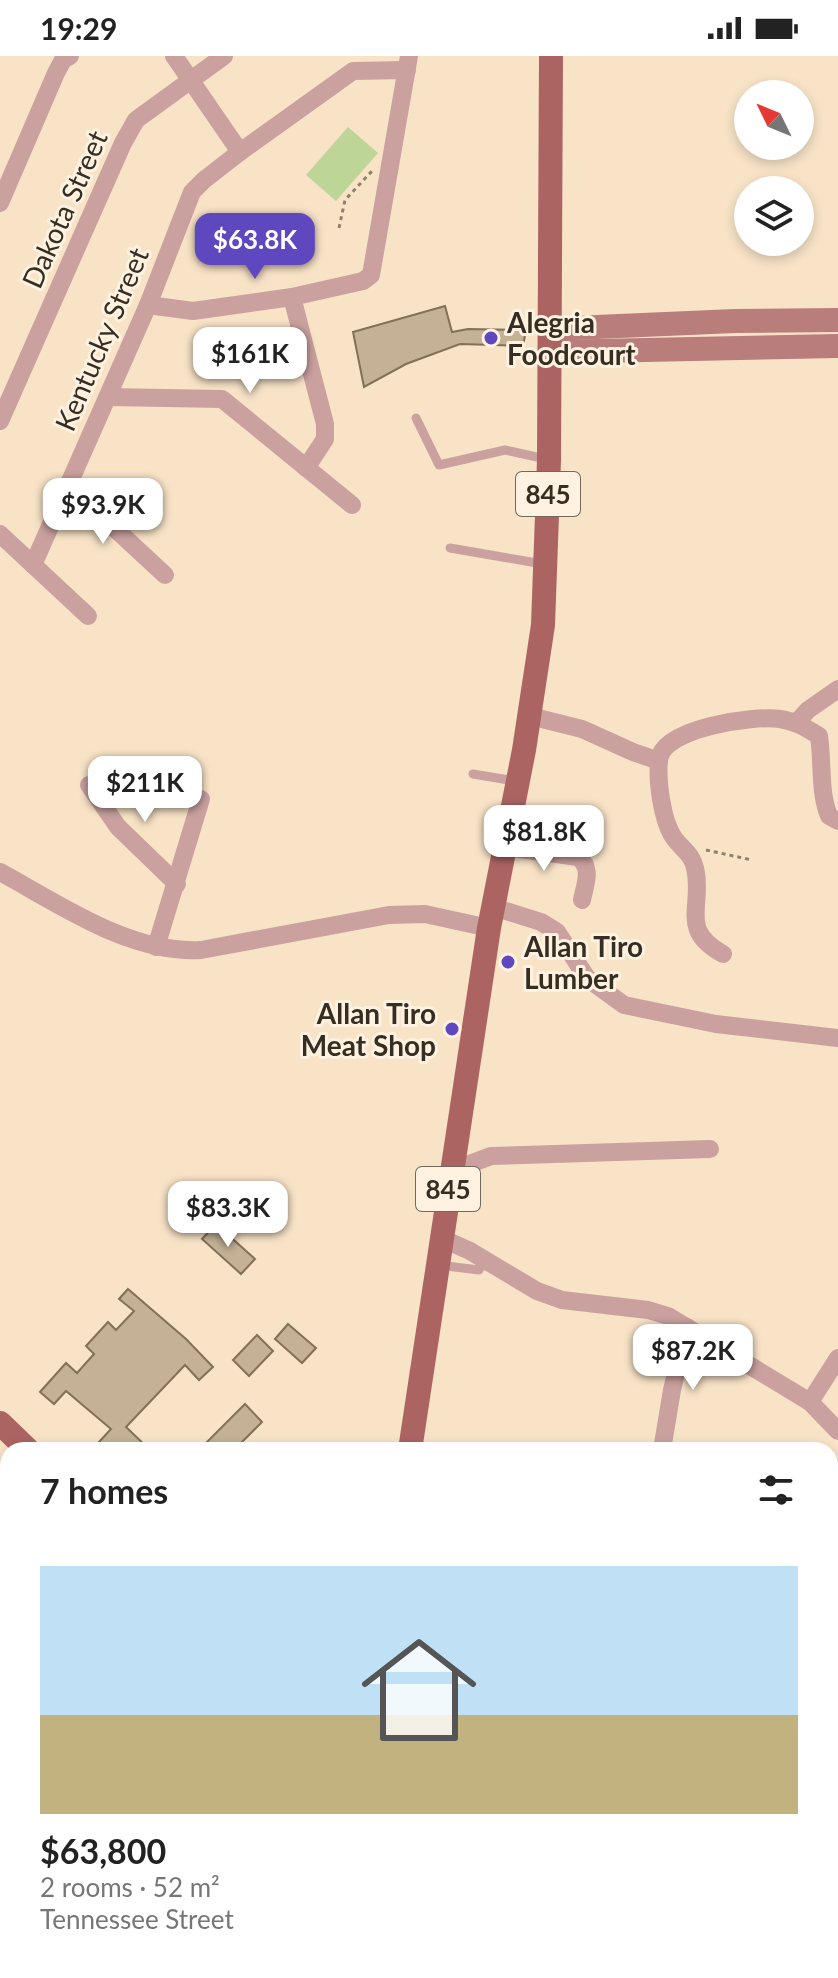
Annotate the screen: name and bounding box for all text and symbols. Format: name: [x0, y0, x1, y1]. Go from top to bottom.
text: 19:29: [40, 10, 117, 46]
north arrow: [734, 80, 814, 160]
map controls: [734, 80, 814, 256]
street label: Dakota Street: [14, 125, 114, 293]
button: layers: [734, 176, 814, 256]
pin: $63.8K: [190, 213, 320, 281]
text: $63.8K: [213, 223, 297, 255]
street label: Kentucky Street: [47, 242, 155, 436]
place label: Alegria Foodcourt: [506, 305, 636, 371]
pin: $161K: [194, 327, 306, 395]
marker: Alegria Foodcourt: [482, 329, 500, 347]
text: $161K: [211, 337, 289, 369]
road number: 845: [516, 472, 580, 516]
pin: $93.9K: [38, 478, 168, 546]
text: $93.9K: [61, 488, 145, 520]
pin: $211K: [89, 756, 201, 824]
text: $211K: [106, 766, 184, 798]
pin: $81.8K: [479, 805, 609, 873]
text: $81.8K: [502, 815, 586, 847]
place label: Allan Tiro Lumber: [523, 929, 643, 995]
marker: Allan Tiro Lumber: [499, 953, 517, 971]
place label: Allan Tiro Meat Shop: [301, 996, 436, 1062]
marker: Allan Tiro Meat Shop: [443, 1020, 461, 1038]
road number: 845: [416, 1167, 480, 1211]
pin: $83.3K: [163, 1181, 293, 1249]
text: $83.3K: [186, 1191, 270, 1223]
pin: $87.2K: [628, 1324, 758, 1392]
text: $87.2K: [651, 1334, 735, 1366]
icon: filters: [754, 1468, 798, 1512]
text: 7 homes: [40, 1470, 168, 1511]
icon: home: [347, 1618, 491, 1762]
text: $63,800: [40, 1830, 166, 1871]
text: 2 rooms · 52 m²: [40, 1871, 220, 1903]
text: Tennessee Street: [40, 1903, 234, 1935]

